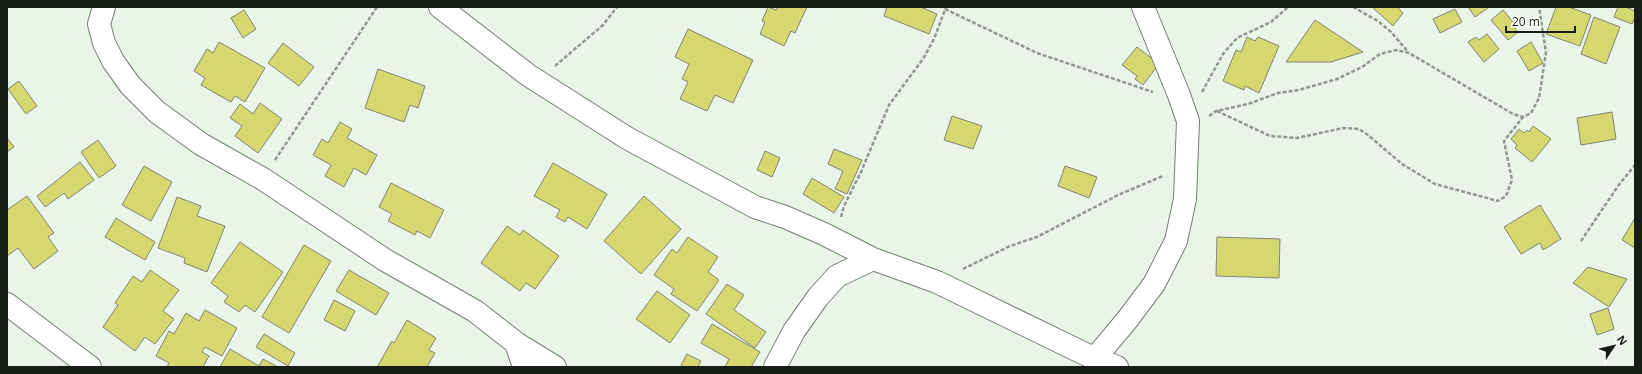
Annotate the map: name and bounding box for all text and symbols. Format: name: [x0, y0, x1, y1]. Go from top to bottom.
scale bar: [1506, 8, 1575, 34]
text: 20 m: [1512, 13, 1540, 30]
north arrow: [1594, 326, 1634, 366]
text: N: [1614, 332, 1631, 348]

